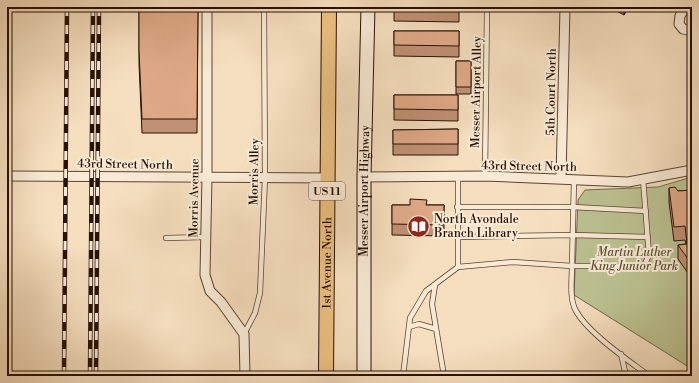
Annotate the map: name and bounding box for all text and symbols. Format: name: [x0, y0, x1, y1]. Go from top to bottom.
street label: Messer Airport Alley: [468, 36, 485, 148]
street label: 5th Court North: [543, 48, 560, 136]
street label: Messer Airport Highway: [357, 125, 373, 257]
street label: Morris Alley: [246, 138, 263, 206]
street label: 43rd Street North: [77, 156, 173, 173]
street label: Morris Avenue: [186, 158, 203, 238]
street label: 43rd Street North: [481, 158, 577, 175]
road number: US 11: [309, 182, 345, 200]
place label: North Avondale Branch Library: [433, 212, 519, 241]
library icon: North Avondale Branch Library: [405, 213, 431, 239]
street label: 1st Avenue North: [320, 217, 335, 309]
park label: Martin Luther King Junior Park: [590, 245, 678, 274]

